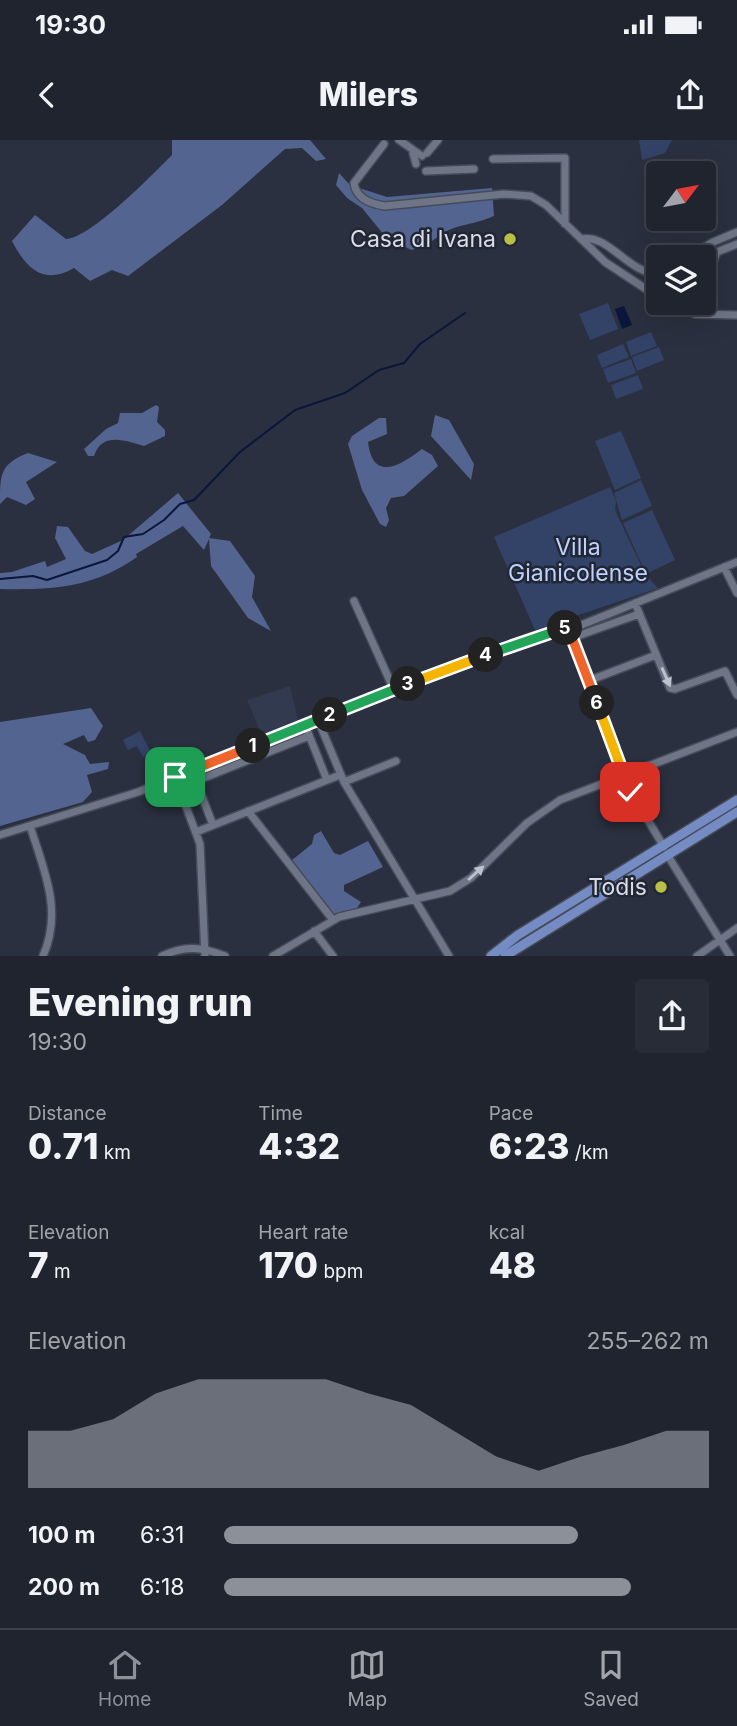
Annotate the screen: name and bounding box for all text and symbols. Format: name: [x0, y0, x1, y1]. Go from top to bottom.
text: 19:30: [35, 9, 106, 40]
text: Milers: [319, 75, 418, 114]
icon: back: [28, 76, 66, 114]
icon: share: [671, 76, 709, 114]
north arrow: [646, 161, 716, 231]
map controls: [646, 161, 716, 315]
place label: Casa di Ivana: [350, 225, 496, 253]
marker: Casa di Ivana: [502, 231, 518, 247]
button: layers: [646, 245, 716, 315]
park label: Villa Gianicolense: [508, 533, 648, 587]
pin: 5: [548, 610, 582, 645]
text: 5: [558, 616, 571, 639]
pin: 4: [468, 638, 504, 672]
text: 4: [479, 643, 492, 666]
pin: 3: [390, 666, 426, 702]
one-way arrow: [660, 667, 672, 687]
text: 3: [401, 672, 414, 695]
pin: 6: [580, 686, 614, 720]
text: 6: [590, 691, 603, 714]
pin: 2: [312, 698, 348, 732]
text: 2: [324, 703, 335, 726]
pin: 1: [236, 728, 270, 764]
text: 1: [248, 734, 257, 757]
pin: [145, 747, 205, 807]
icon: arrive: [156, 758, 194, 796]
pin: [600, 762, 660, 822]
icon: check: [611, 773, 649, 811]
one-way arrow: [467, 865, 484, 881]
place label: Todis: [588, 873, 647, 901]
marker: Todis: [653, 879, 669, 895]
text: Evening run: [28, 979, 253, 1025]
button: share: [635, 979, 709, 1053]
text: 19:30: [28, 1028, 87, 1056]
text: Distance: [28, 1102, 106, 1125]
text: Time: [258, 1102, 303, 1125]
text: Pace: [489, 1102, 533, 1125]
text: 0.71: [28, 1125, 98, 1167]
text: 4:32: [258, 1125, 340, 1167]
text: 6:23: [489, 1125, 569, 1167]
text: km: [98, 1141, 131, 1164]
text: /km: [569, 1141, 609, 1164]
text: Elevation: [28, 1221, 109, 1244]
text: Heart rate: [258, 1221, 348, 1244]
text: kcal: [489, 1221, 525, 1244]
text: 7: [28, 1244, 49, 1286]
text: 170: [258, 1244, 318, 1286]
text: 48: [489, 1244, 536, 1286]
text: m: [49, 1260, 71, 1283]
text: bpm: [318, 1260, 363, 1283]
text: Elevation: [28, 1327, 127, 1355]
text: 255–262 m: [587, 1327, 709, 1355]
text: 100 m: [28, 1521, 95, 1549]
text: 6:31: [140, 1521, 184, 1549]
text: 200 m: [28, 1573, 100, 1601]
text: 6:18: [140, 1573, 184, 1601]
tab: Home: [98, 1646, 151, 1711]
tab: Map: [348, 1646, 387, 1711]
tab: Saved: [583, 1646, 639, 1711]

